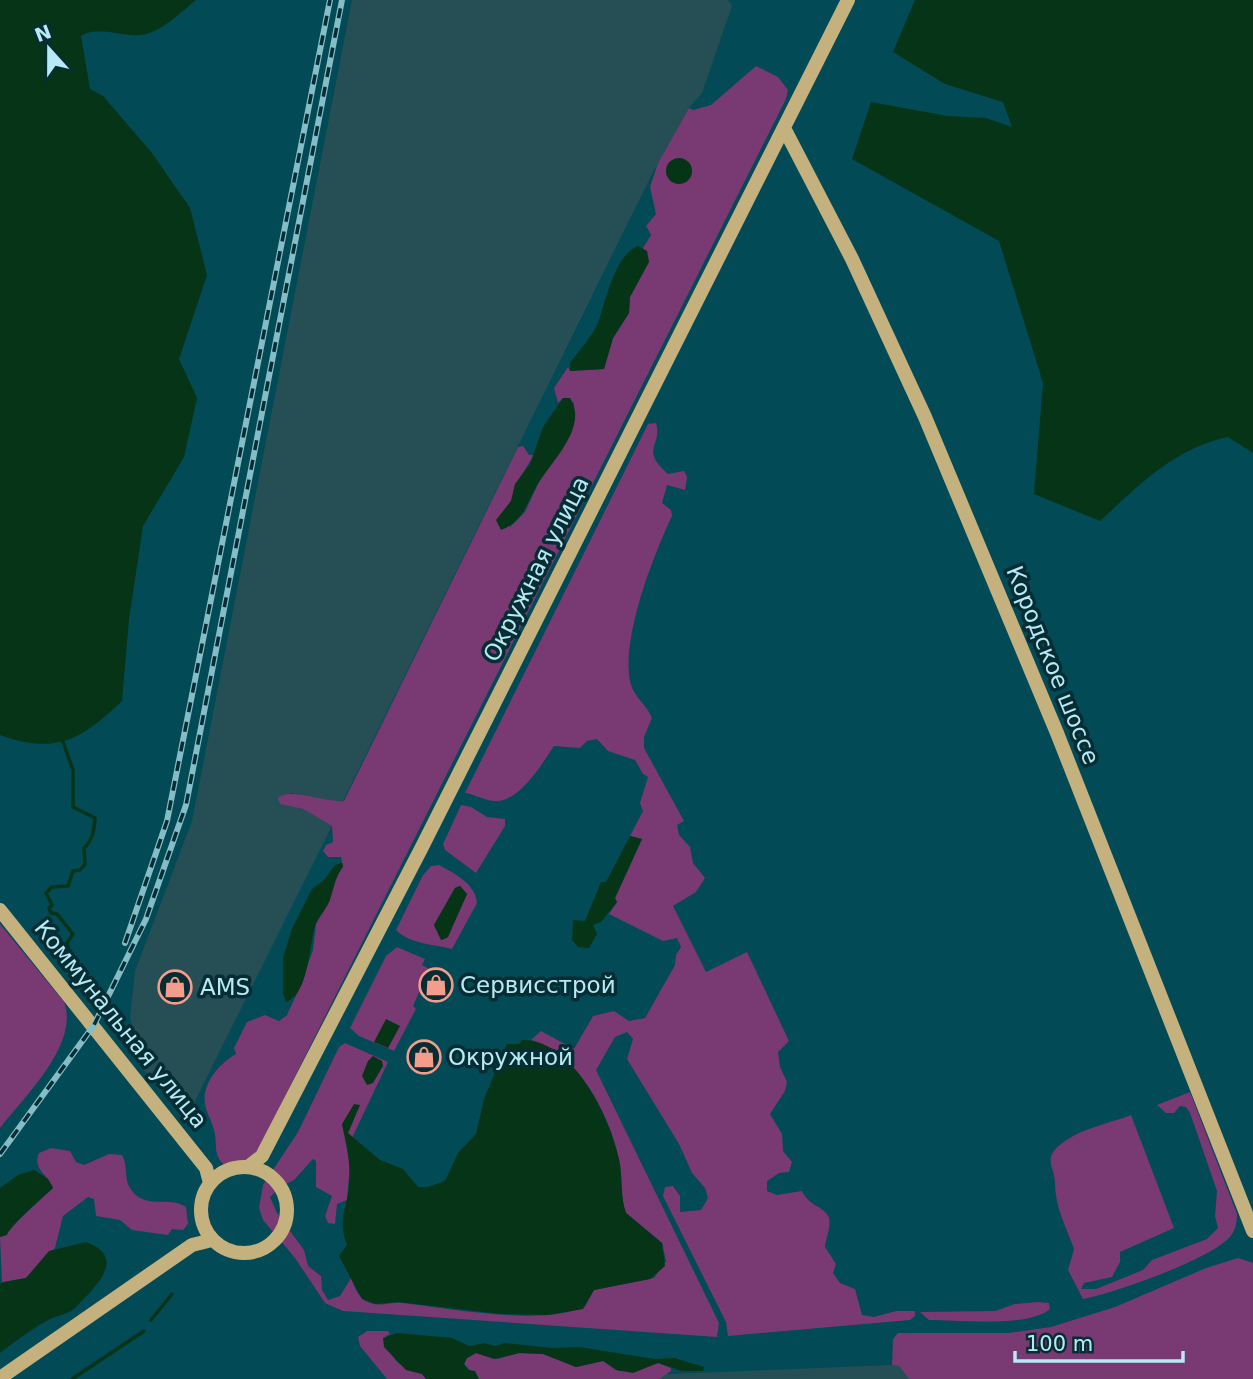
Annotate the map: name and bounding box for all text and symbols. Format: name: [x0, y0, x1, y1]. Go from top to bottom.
north arrow: [14, 14, 84, 84]
text: N: [32, 20, 54, 46]
street label: Окружная улица: [478, 472, 594, 666]
street label: Кородское шоссе: [1001, 562, 1105, 768]
street label: Коммунальная улица: [29, 915, 213, 1133]
shop icon: Сервисстрой: [417, 966, 455, 1004]
shop icon: AMS: [156, 968, 194, 1006]
place label: Сервисстрой: [460, 972, 616, 998]
place label: AMS: [200, 974, 250, 1000]
shop icon: Окружной: [405, 1038, 443, 1076]
place label: Окружной: [448, 1044, 573, 1070]
scale bar: [1015, 1320, 1183, 1364]
text: 100 m: [1026, 1332, 1093, 1356]

